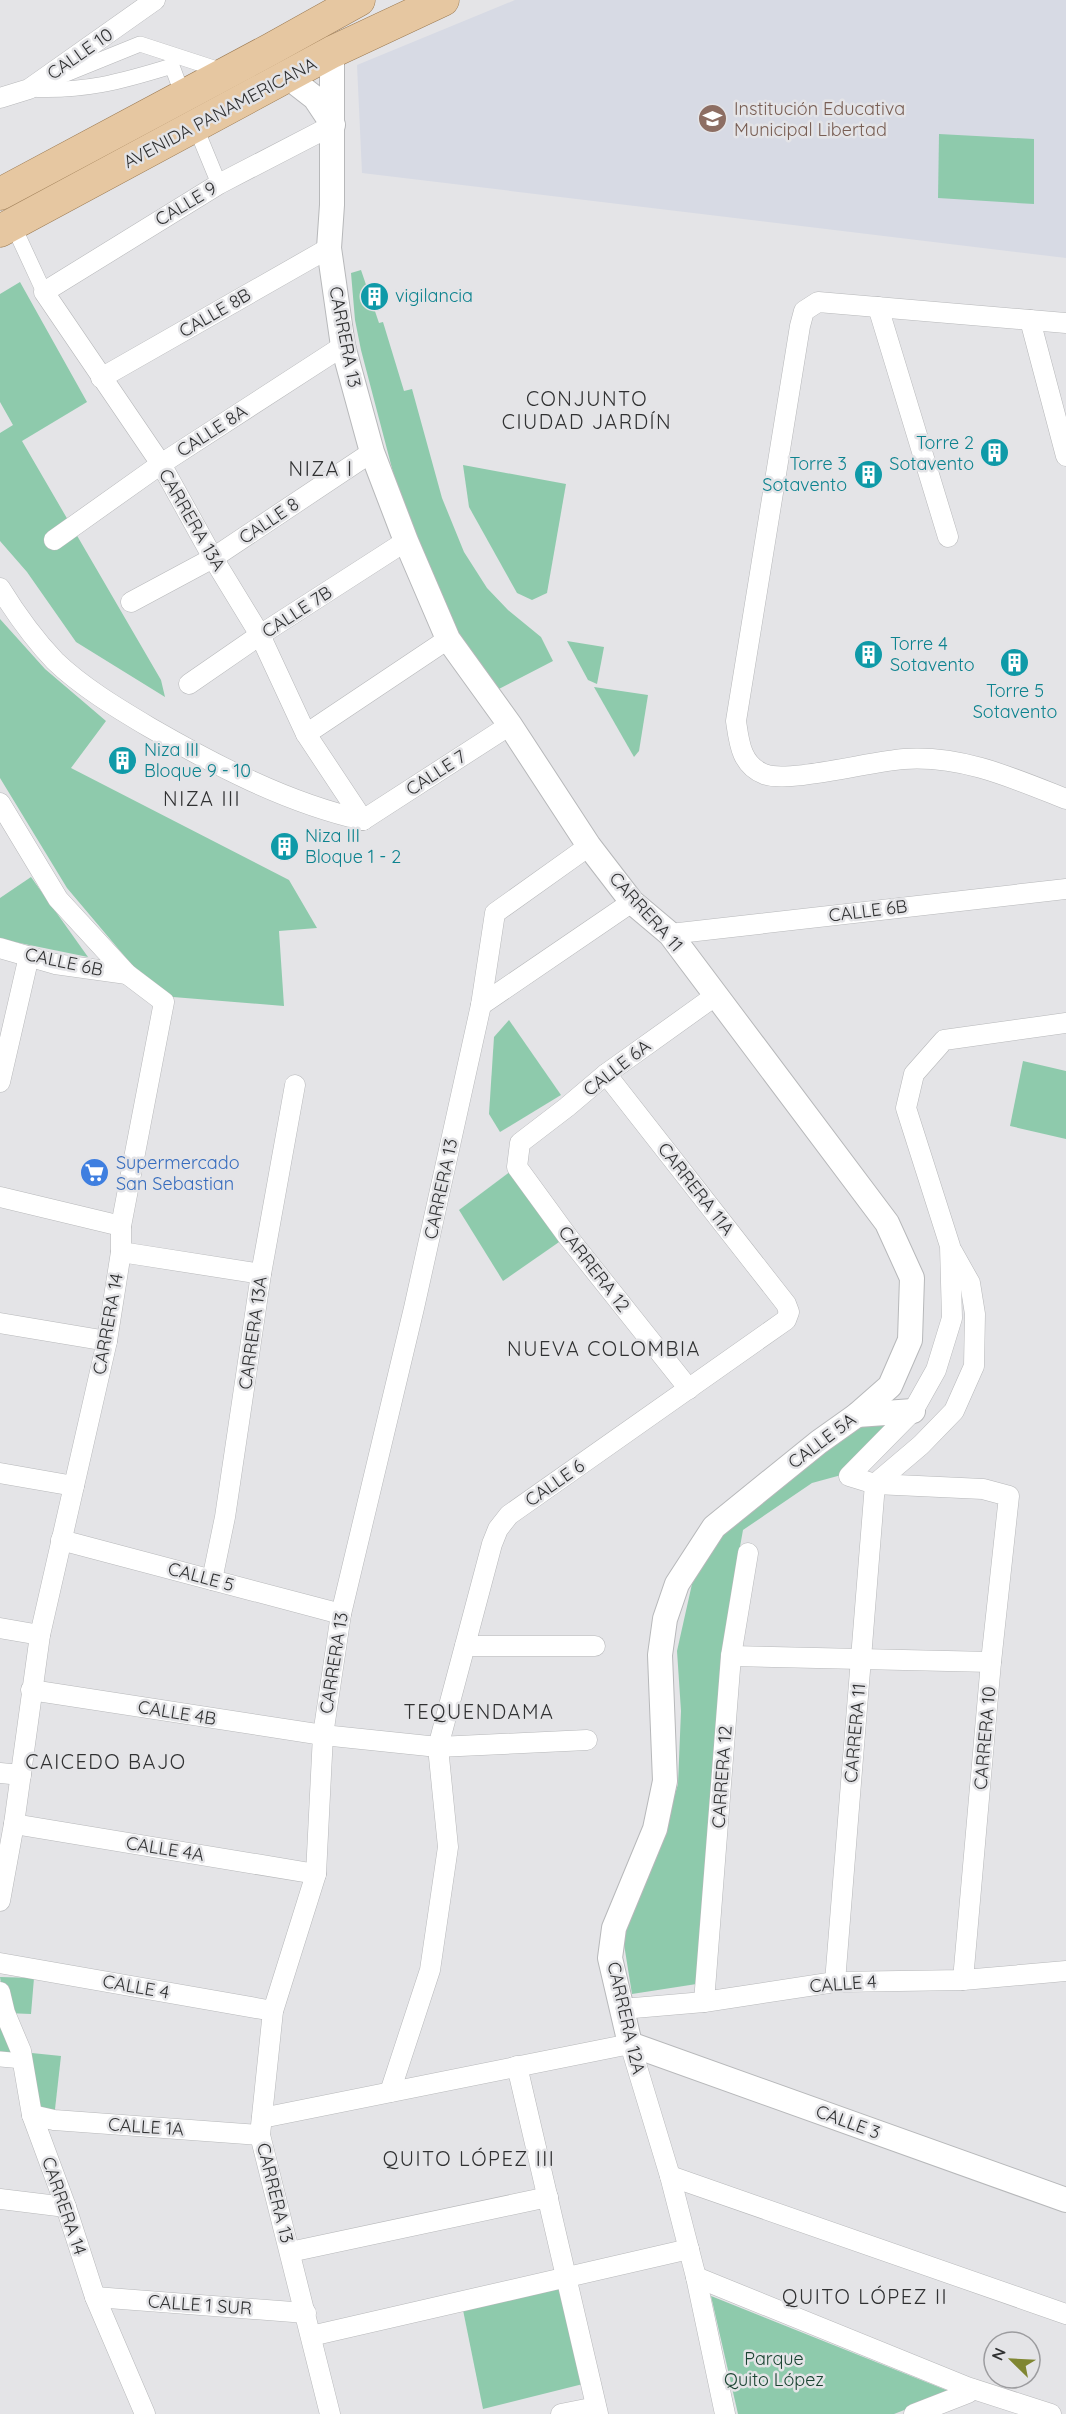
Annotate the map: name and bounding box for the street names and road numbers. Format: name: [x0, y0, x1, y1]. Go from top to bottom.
street label: CALLE 10: [42, 23, 117, 85]
street label: AVENIDA PANAMERICANA: [119, 52, 321, 173]
street label: CALLE 9: [151, 176, 221, 231]
street label: CALLE 8B: [175, 283, 255, 342]
street label: CARRERA 13: [324, 284, 367, 389]
street label: CALLE 8A: [172, 399, 251, 462]
street label: CARRERA 13A: [154, 465, 231, 575]
street label: CALLE 8: [234, 492, 303, 549]
street label: CALLE 7B: [257, 581, 336, 643]
street label: CALLE 7: [401, 745, 470, 800]
street label: CARRERA 11: [604, 867, 688, 956]
street label: CALLE 6B: [827, 894, 909, 927]
street label: CALLE 6B: [23, 942, 105, 981]
street label: CALLE 6A: [578, 1034, 655, 1101]
street label: CARRERA 13: [419, 1136, 462, 1241]
street label: CARRERA 11A: [653, 1138, 740, 1240]
street label: CARRERA 12: [554, 1221, 635, 1316]
street label: CARRERA 14: [87, 1272, 128, 1376]
street label: CARRERA 13A: [233, 1274, 272, 1391]
street label: CALLE 5A: [783, 1407, 861, 1474]
street label: CALLE 6: [521, 1454, 589, 1511]
street label: CALLE 5: [166, 1557, 237, 1596]
street label: CARRERA 13: [314, 1611, 353, 1715]
street label: CARRERA 11: [839, 1682, 870, 1784]
street label: CARRERA 10: [969, 1685, 1000, 1791]
street label: CALLE 4B: [136, 1695, 218, 1730]
street label: CARRERA 12: [706, 1725, 737, 1829]
street label: CALLE 4A: [124, 1831, 206, 1866]
street label: CARRERA 12A: [602, 1959, 651, 2077]
street label: CALLE 4: [101, 1969, 171, 2004]
street label: CALLE 4: [809, 1970, 877, 1997]
street label: CALLE 3: [813, 2099, 884, 2144]
street label: CALLE 1A: [107, 2112, 185, 2141]
street label: CARRERA 13: [252, 2140, 299, 2245]
street label: CARRERA 14: [37, 2154, 92, 2258]
street label: CALLE 1 SUR: [147, 2289, 253, 2320]

